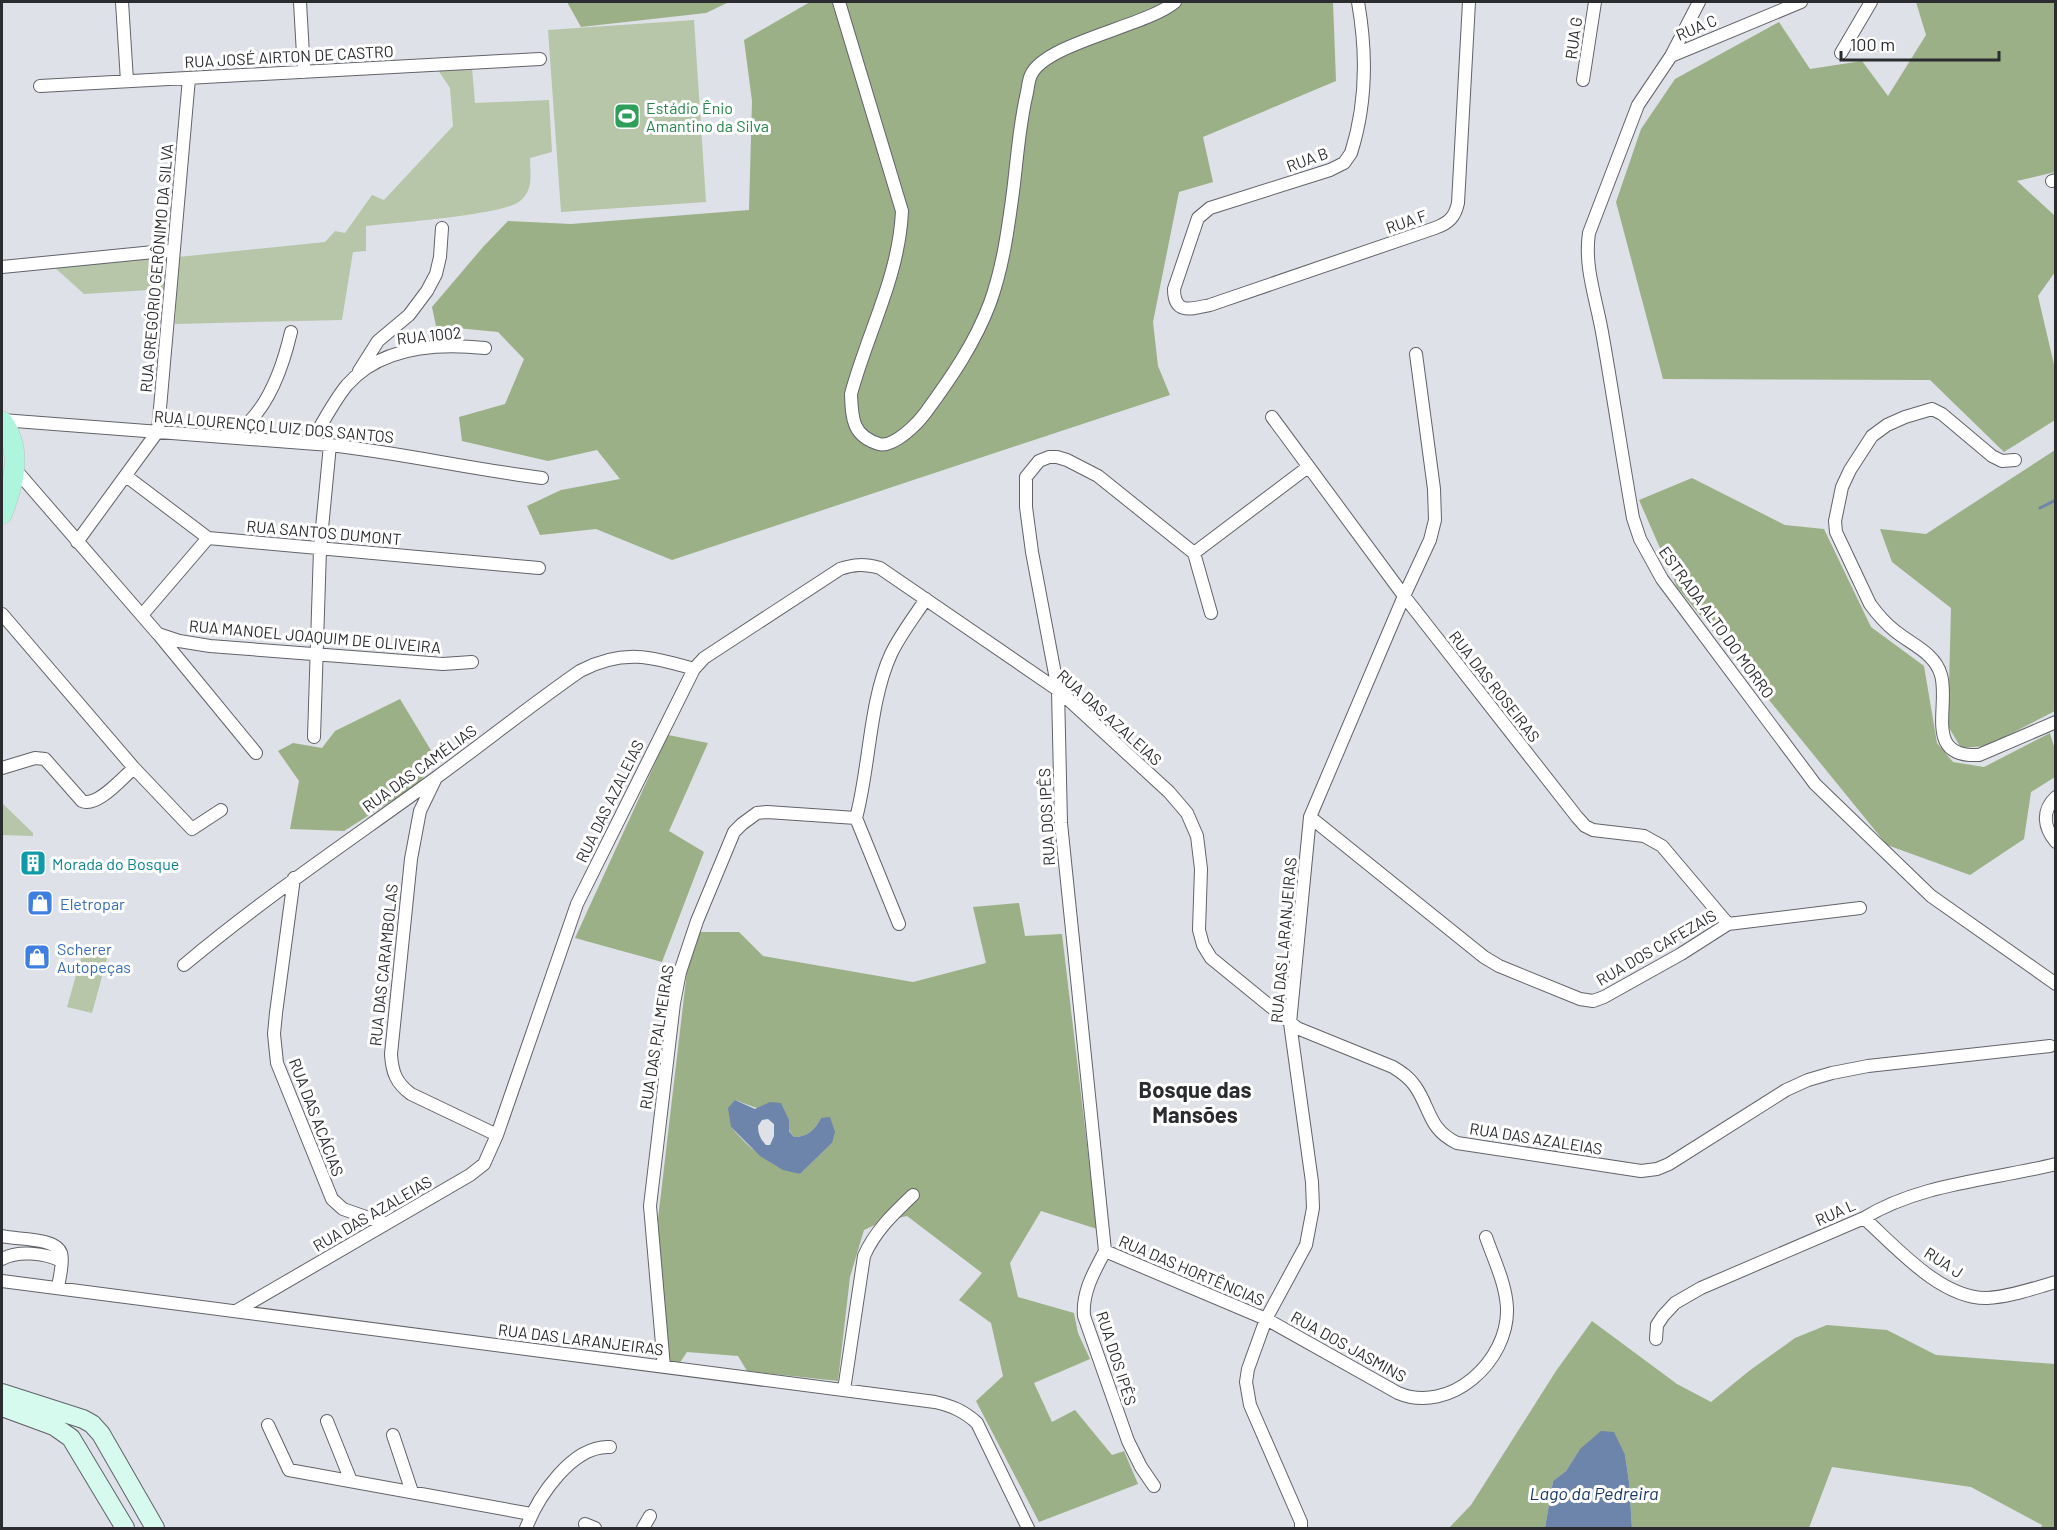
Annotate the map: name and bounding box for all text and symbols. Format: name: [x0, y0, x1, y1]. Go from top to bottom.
street label: RUA C: [1673, 10, 1719, 44]
street label: RUA G: [1561, 16, 1585, 60]
scale bar: [1841, 24, 1998, 62]
text: 100 m: [1850, 33, 1895, 55]
street label: RUA JOSÉ AIRTON DE CASTRO: [184, 41, 394, 71]
place label: Estádio Ênio Amantino da Silva: [646, 98, 769, 135]
sports icon: Estádio Ênio Amantino da Silva: [612, 101, 642, 131]
street label: RUA GREGÓRIO GERÔNIMO DA SILVA: [136, 142, 176, 393]
street label: RUA B: [1284, 143, 1330, 175]
street label: RUA F: [1383, 205, 1429, 237]
street label: RUA 1002: [396, 322, 462, 348]
street label: RUA LOURENÇO LUIZ DOS SANTOS: [153, 406, 395, 446]
street label: RUA SANTOS DUMONT: [246, 516, 402, 548]
street label: ESTRADA ALTO DO MORRO: [1656, 542, 1778, 702]
street label: RUA MANOEL JOAQUIM DE OLIVEIRA: [188, 616, 442, 657]
street label: RUA DAS ROSEIRAS: [1446, 627, 1544, 745]
street label: RUA DAS AZALEIAS: [1054, 665, 1166, 769]
street label: RUA DAS CAMÉLIAS: [358, 720, 480, 816]
street label: RUA DAS AZALEIAS: [571, 737, 647, 865]
street label: RUA DOS IPÊS: [1034, 768, 1058, 866]
building icon: Morada do Bosque: [18, 848, 48, 878]
place label: Morada do Bosque: [52, 854, 179, 873]
street label: RUA DAS LARANJEIRAS: [1266, 856, 1300, 1024]
street label: RUA DAS CARAMBOLAS: [365, 883, 401, 1047]
shop icon: Eletropar: [25, 888, 55, 918]
place label: Eletropar: [60, 894, 125, 913]
street label: RUA DOS CAFEZAIS: [1593, 905, 1719, 989]
place label: Scherer Autopeças: [57, 939, 131, 976]
shop icon: Scherer Autopeças: [22, 942, 52, 972]
street label: RUA DAS PALMEIRAS: [635, 963, 677, 1111]
street label: RUA DAS ACÁCIAS: [286, 1055, 348, 1179]
district label: Bosque das Mansões: [1139, 1076, 1251, 1127]
street label: RUA DAS AZALEIAS: [1468, 1118, 1604, 1158]
street label: RUA DAS AZALEIAS: [309, 1171, 435, 1255]
street label: RUA L: [1812, 1195, 1858, 1229]
street label: RUA DAS HORTÊNCIAS: [1116, 1231, 1268, 1309]
street label: RUA J: [1921, 1243, 1967, 1281]
street label: RUA DOS JASMINS: [1288, 1307, 1410, 1385]
street label: RUA DOS IPÊS: [1093, 1308, 1141, 1408]
street label: RUA DAS LARANJEIRAS: [497, 1319, 665, 1359]
water label: Lago da Pedreira: [1530, 1482, 1658, 1504]

